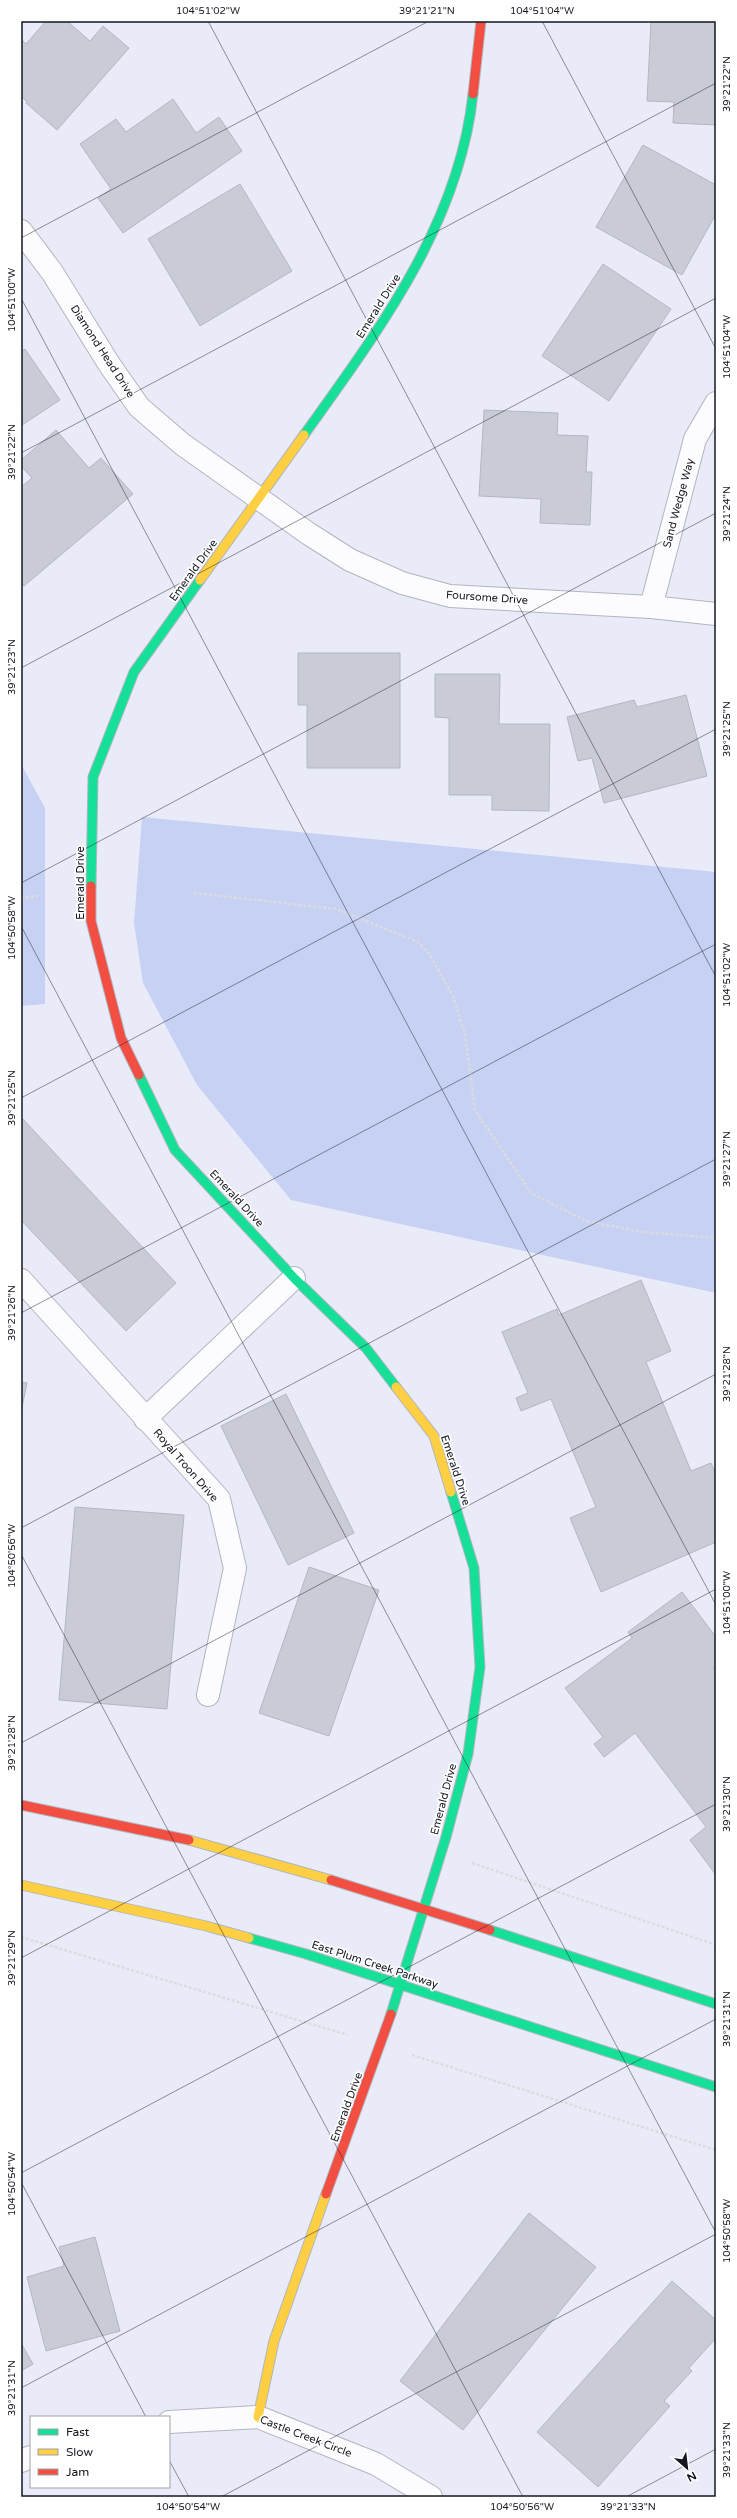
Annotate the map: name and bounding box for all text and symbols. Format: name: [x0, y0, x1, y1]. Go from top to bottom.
text: 104°51'02"W: [176, 5, 240, 17]
text: 39°21'21"N: [399, 5, 455, 17]
text: 104°51'04"W: [510, 5, 574, 17]
text: 39°21'22"N: [721, 56, 733, 112]
text: 104°51'00"W: [6, 268, 18, 332]
street label: Emerald Drive: [353, 272, 403, 341]
street label: Diamond Head Drive: [68, 303, 137, 400]
text: 104°51'04"W: [721, 315, 733, 379]
text: 39°21'22"N: [6, 424, 18, 480]
street label: Sand Wedge Way: [660, 457, 697, 549]
text: 39°21'24"N: [721, 486, 733, 542]
street label: Emerald Drive: [167, 537, 220, 604]
street label: Foursome Drive: [446, 588, 528, 607]
text: 39°21'23"N: [6, 639, 18, 695]
text: 39°21'25"N: [721, 701, 733, 757]
street label: Emerald Drive: [74, 846, 87, 920]
text: 104°50'58"W: [6, 896, 18, 960]
text: 104°51'02"W: [721, 943, 733, 1007]
text: 39°21'25"N: [6, 1070, 18, 1126]
text: 39°21'27"N: [721, 1131, 733, 1187]
street label: Emerald Drive: [207, 1167, 266, 1230]
text: 39°21'26"N: [6, 1285, 18, 1341]
text: 39°21'28"N: [721, 1346, 733, 1402]
street label: Royal Troon Drive: [150, 1426, 221, 1504]
street label: Emerald Drive: [438, 1433, 473, 1507]
text: 104°50'56"W: [6, 1524, 18, 1588]
text: 104°51'00"W: [721, 1571, 733, 1635]
text: 39°21'28"N: [6, 1715, 18, 1771]
street label: Emerald Drive: [428, 1762, 459, 1836]
text: 39°21'30"N: [721, 1776, 733, 1832]
text: 39°21'29"N: [6, 1930, 18, 1986]
street label: East Plum Creek Parkway: [310, 1938, 440, 1991]
text: 39°21'31"N: [721, 1991, 733, 2047]
street label: Emerald Drive: [328, 2071, 365, 2144]
text: 104°50'54"W: [6, 2152, 18, 2216]
text: 104°50'58"W: [721, 2199, 733, 2263]
text: 39°21'31"N: [6, 2360, 18, 2416]
street label: Castle Creek Circle: [258, 2413, 354, 2460]
legend: [30, 2416, 170, 2488]
text: 39°21'33"N: [721, 2422, 733, 2478]
text: Fast: [66, 2425, 90, 2439]
text: Slow: [66, 2445, 93, 2459]
north arrow: [667, 2448, 707, 2488]
text: Jam: [66, 2465, 89, 2479]
text: N: [685, 2469, 698, 2484]
text: 104°50'54"W: [156, 2501, 220, 2513]
text: 104°50'56"W: [490, 2501, 554, 2513]
text: 39°21'33"N: [600, 2501, 656, 2513]

